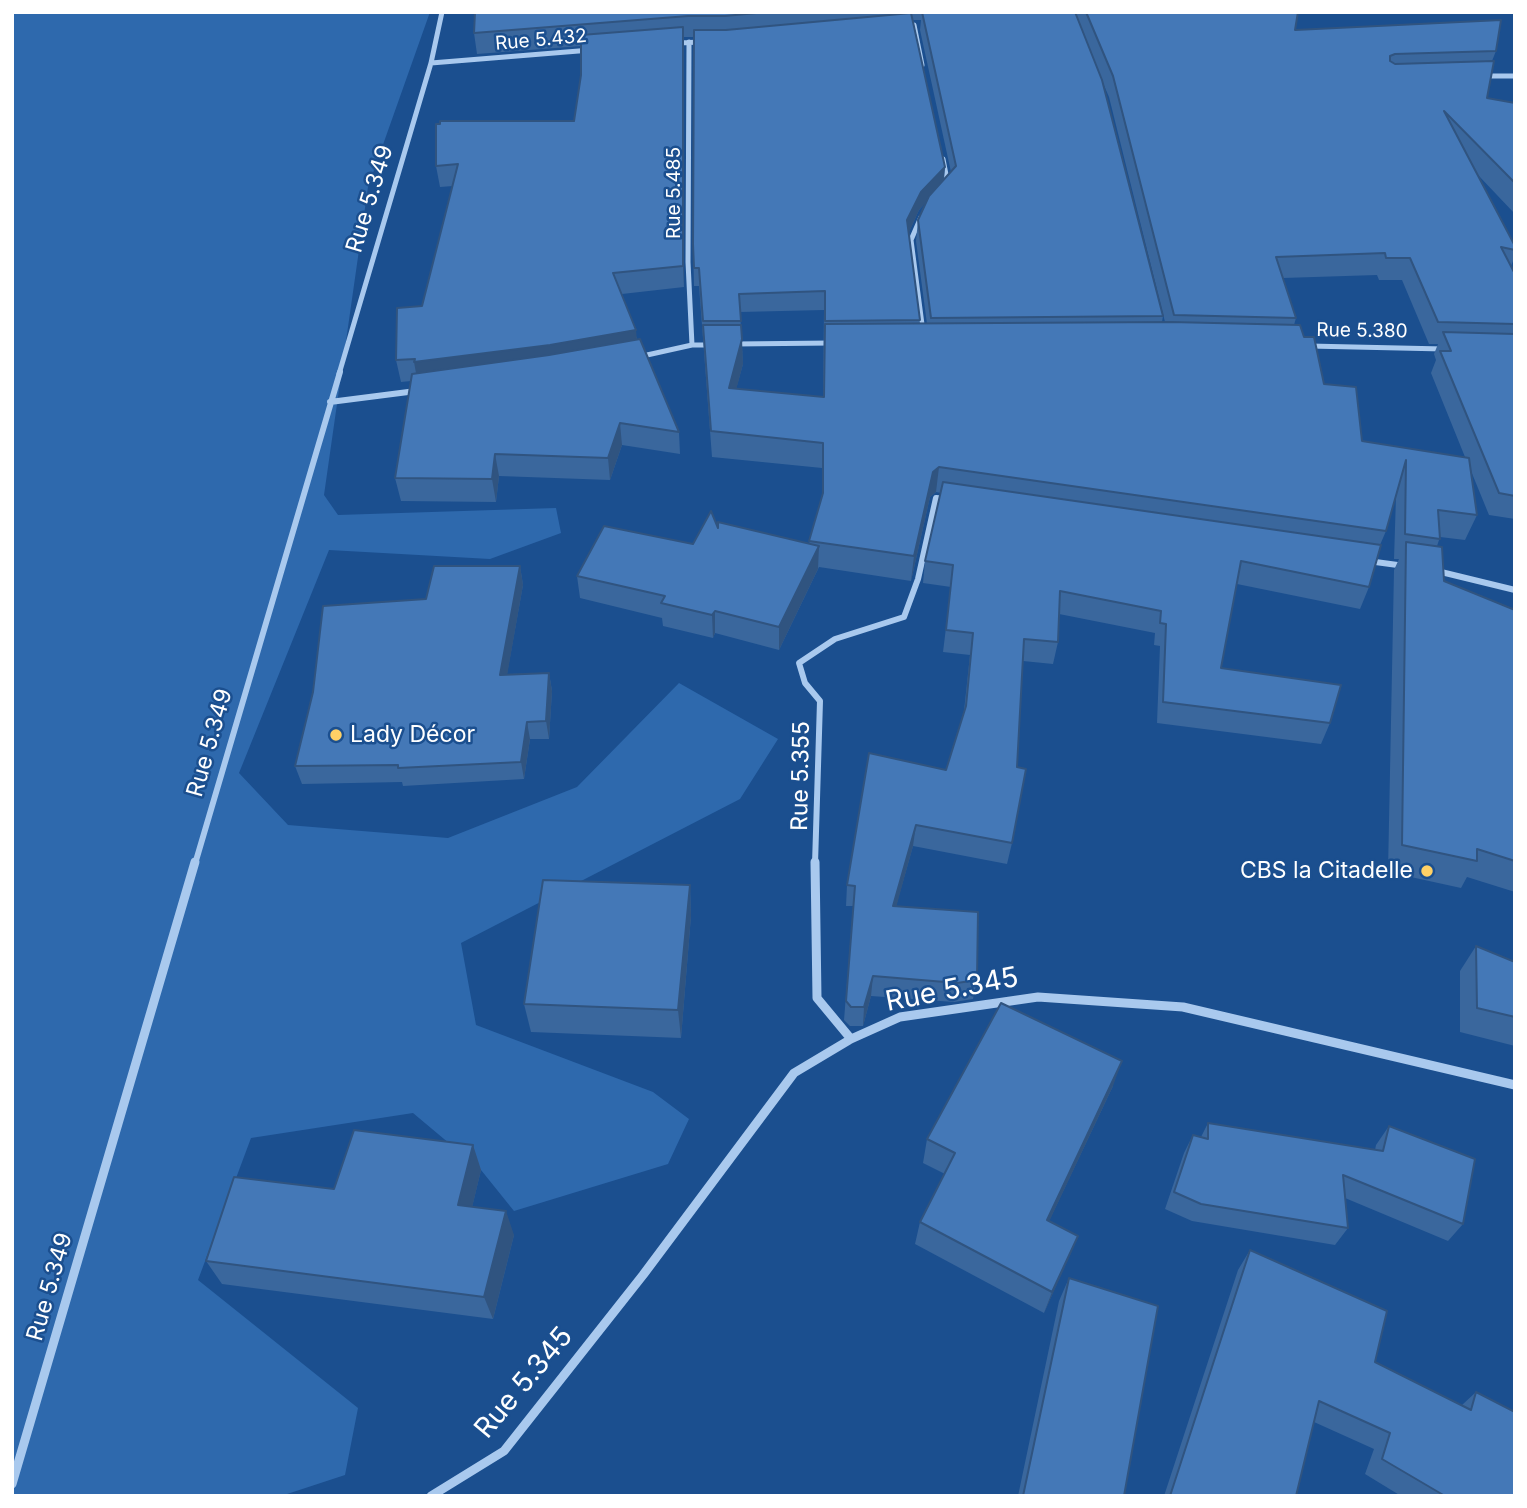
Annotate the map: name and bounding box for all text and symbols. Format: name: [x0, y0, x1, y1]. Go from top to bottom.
street label: Rue 5.432: [494, 25, 588, 55]
street label: Rue 5.349: [341, 142, 399, 256]
street label: Rue 5.485: [663, 147, 685, 239]
street label: Rue 5.380: [1316, 319, 1408, 343]
street label: Rue 5.349: [181, 686, 239, 800]
place label: Lady Décor: [350, 721, 475, 749]
street label: Rue 5.355: [786, 721, 816, 831]
marker: Lady Décor: [328, 727, 344, 743]
place label: CBS la Citadelle: [1240, 857, 1413, 885]
marker: CBS la Citadelle: [1419, 863, 1435, 879]
street label: Rue 5.345: [883, 961, 1021, 1019]
street label: Rue 5.349: [21, 1230, 79, 1344]
street label: Rue 5.345: [468, 1321, 580, 1445]

